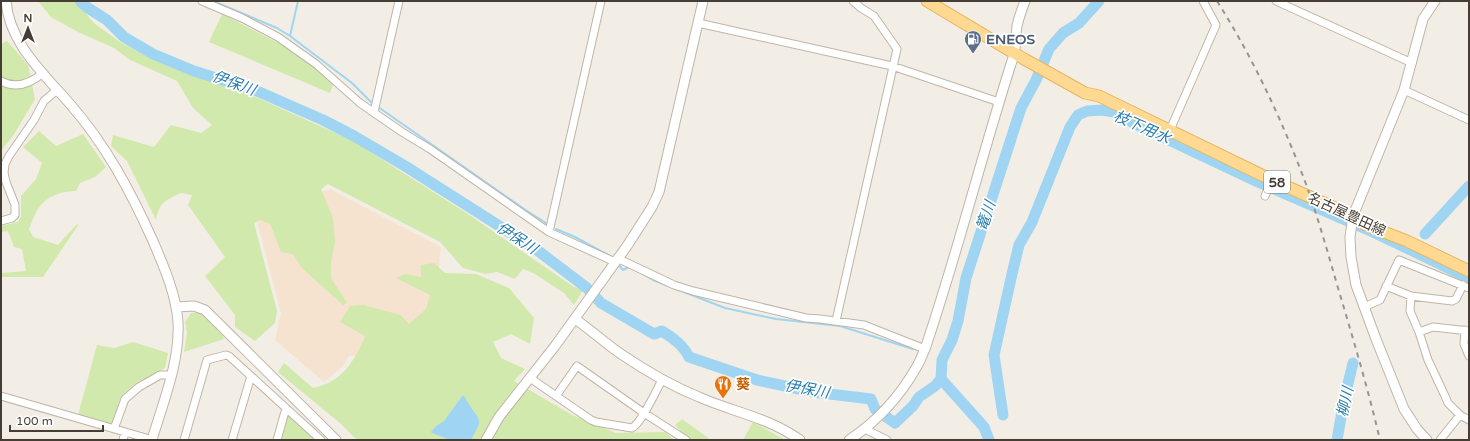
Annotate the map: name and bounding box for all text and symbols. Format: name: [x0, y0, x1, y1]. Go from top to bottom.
north arrow: [8, 8, 48, 48]
text: N: [24, 12, 32, 25]
fuel station icon: ENEOS: [963, 29, 983, 54]
place label: ENEOS: [986, 31, 1035, 48]
water label: 伊保川: [210, 67, 260, 100]
water label: 枝下用水: [1111, 107, 1175, 148]
road number: 58: [1264, 171, 1290, 193]
street label: 名古屋豊田線: [1305, 189, 1388, 240]
water label: 篭川: [973, 197, 1000, 233]
water label: 伊保川: [493, 218, 542, 259]
restaurant icon: 葵: [713, 374, 733, 399]
place label: 葵: [736, 376, 750, 393]
water label: 伊保川: [783, 376, 833, 402]
water label: 柳川: [1333, 384, 1357, 419]
scale bar: [10, 407, 103, 433]
text: 100 m: [16, 414, 53, 428]

